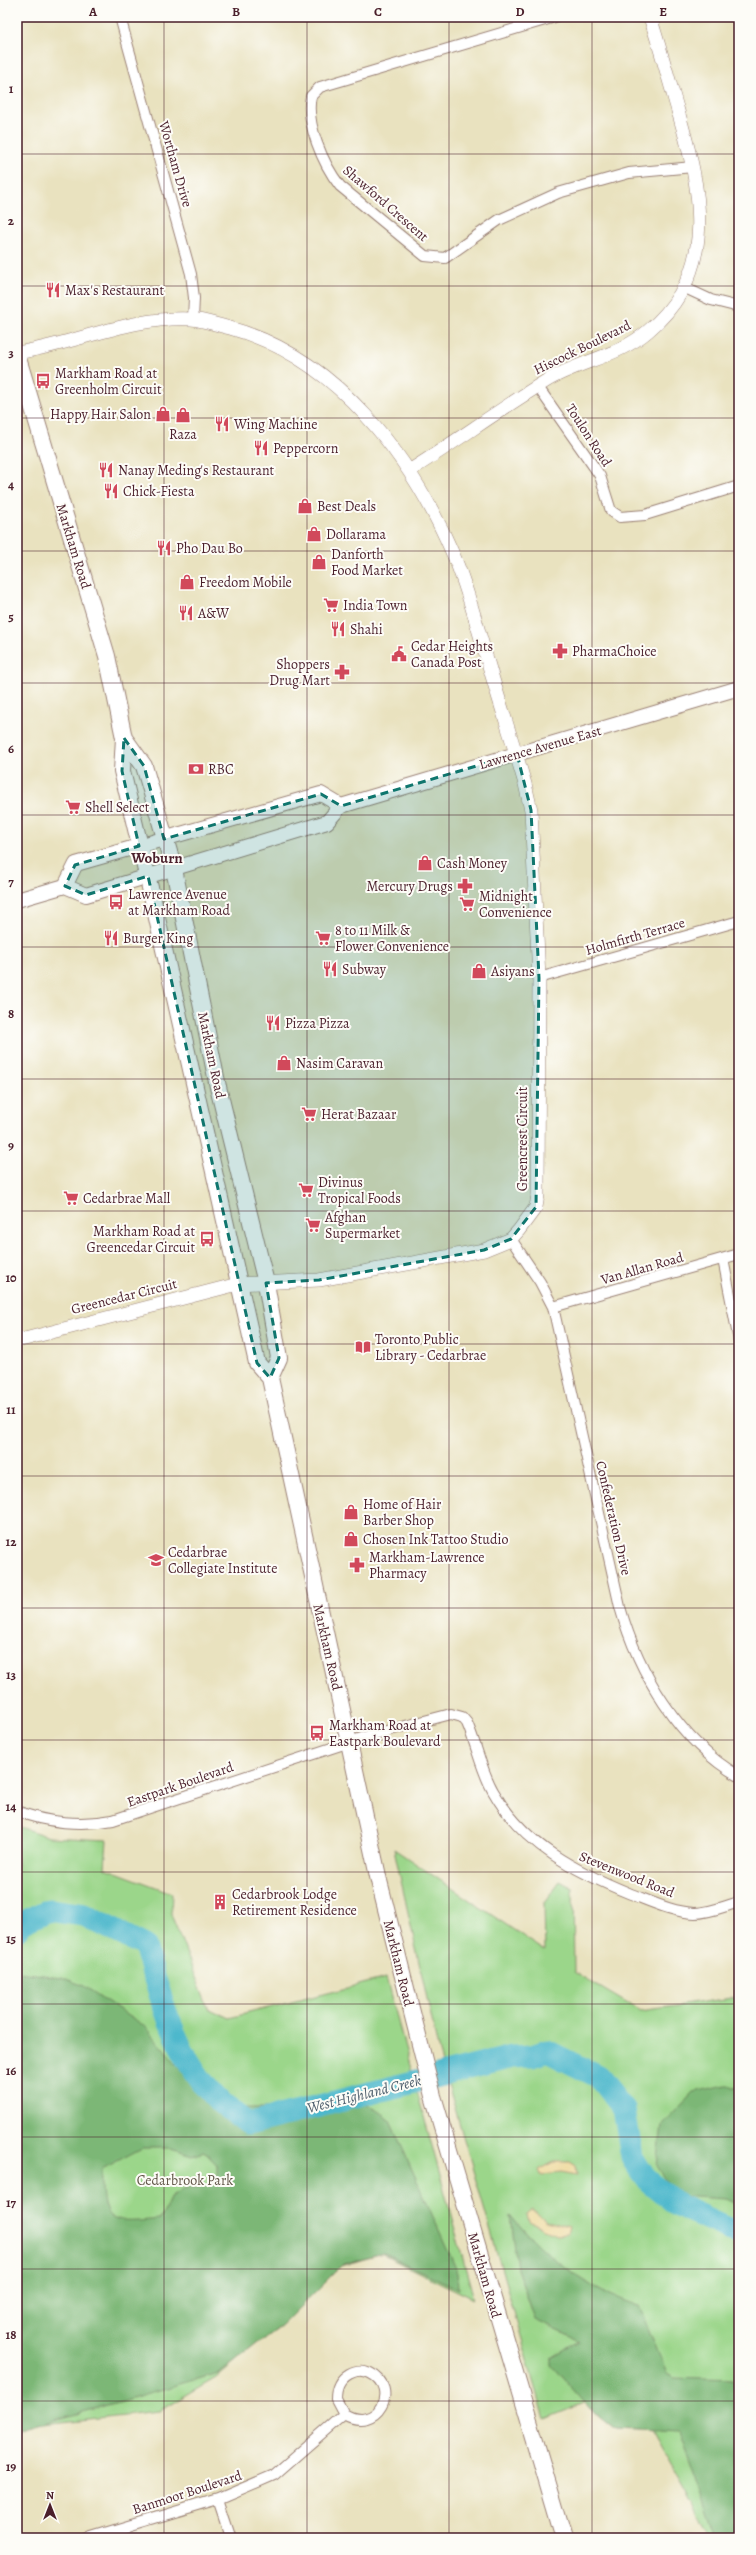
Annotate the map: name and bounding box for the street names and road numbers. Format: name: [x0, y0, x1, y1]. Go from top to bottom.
street label: Wortham Drive: [154, 118, 197, 209]
street label: Shawford Crescent: [339, 161, 433, 246]
street label: Hiscock Boulevard: [530, 315, 634, 379]
street label: Toulon Road: [561, 400, 616, 471]
street label: Markham Road: [52, 501, 96, 592]
street label: Lawrence Avenue East: [477, 721, 604, 774]
street label: Holmfirth Terrace: [583, 913, 687, 960]
street label: Markham Road: [193, 1010, 230, 1101]
street label: Greencrest Circuit: [513, 1086, 532, 1191]
street label: Van Allan Road: [598, 1247, 686, 1290]
street label: Greencedar Circuit: [69, 1274, 179, 1319]
street label: Confederation Drive: [591, 1459, 636, 1577]
street label: Markham Road: [308, 1602, 347, 1693]
street label: Eastpark Boulevard: [124, 1757, 236, 1812]
street label: Stevenwood Road: [576, 1847, 678, 1902]
street label: Markham Road: [379, 1918, 419, 2009]
street label: Markham Road: [463, 2230, 506, 2321]
street label: Banmoor Boulevard: [130, 2466, 245, 2519]

